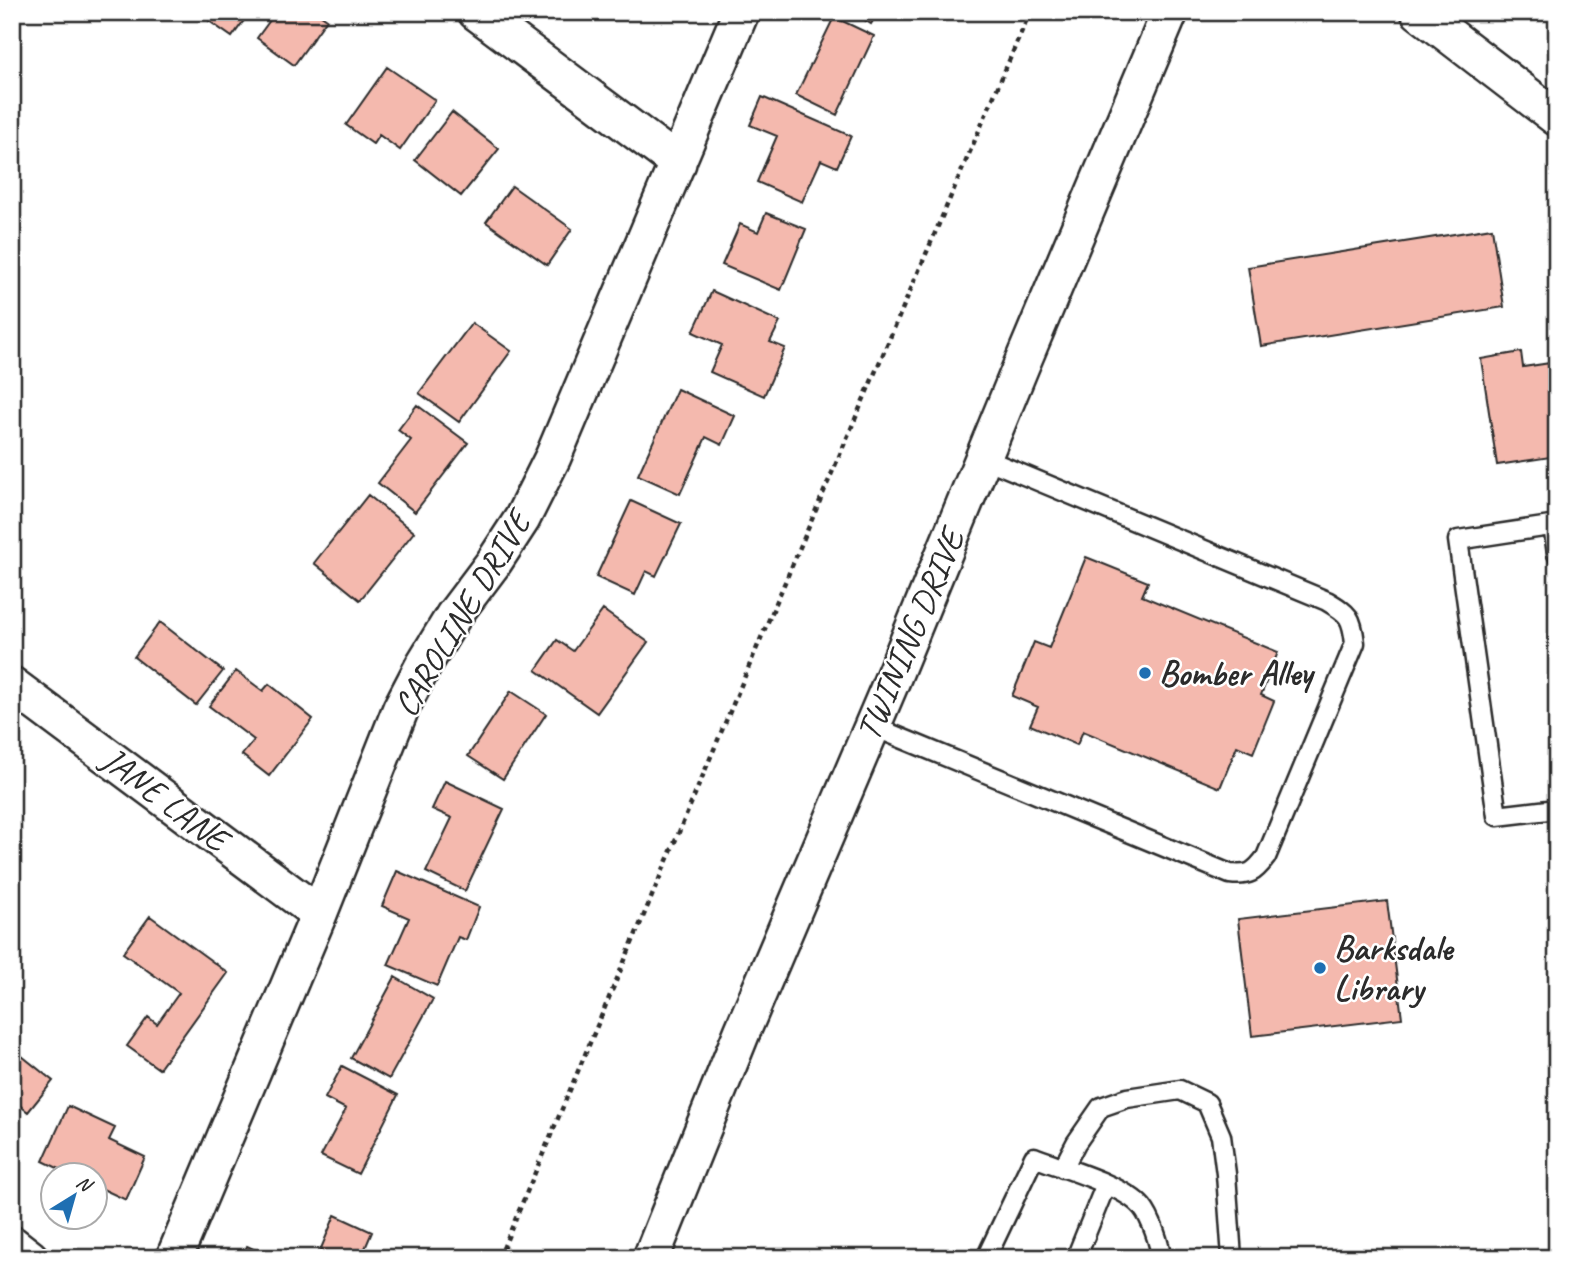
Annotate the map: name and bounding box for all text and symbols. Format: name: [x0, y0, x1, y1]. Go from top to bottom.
street label: CAROLINE DRIVE: [383, 499, 543, 725]
street label: TWINING DRIVE: [845, 519, 976, 747]
place label: Bomber Alley: [1159, 651, 1316, 696]
marker: Bomber Alley: [1137, 665, 1153, 681]
street label: JANE LANE: [91, 736, 241, 864]
place label: Barksdale Library: [1334, 926, 1455, 1011]
marker: Barksdale Library: [1312, 960, 1328, 976]
north arrow: [38, 1162, 108, 1232]
text: N: [72, 1170, 98, 1198]

